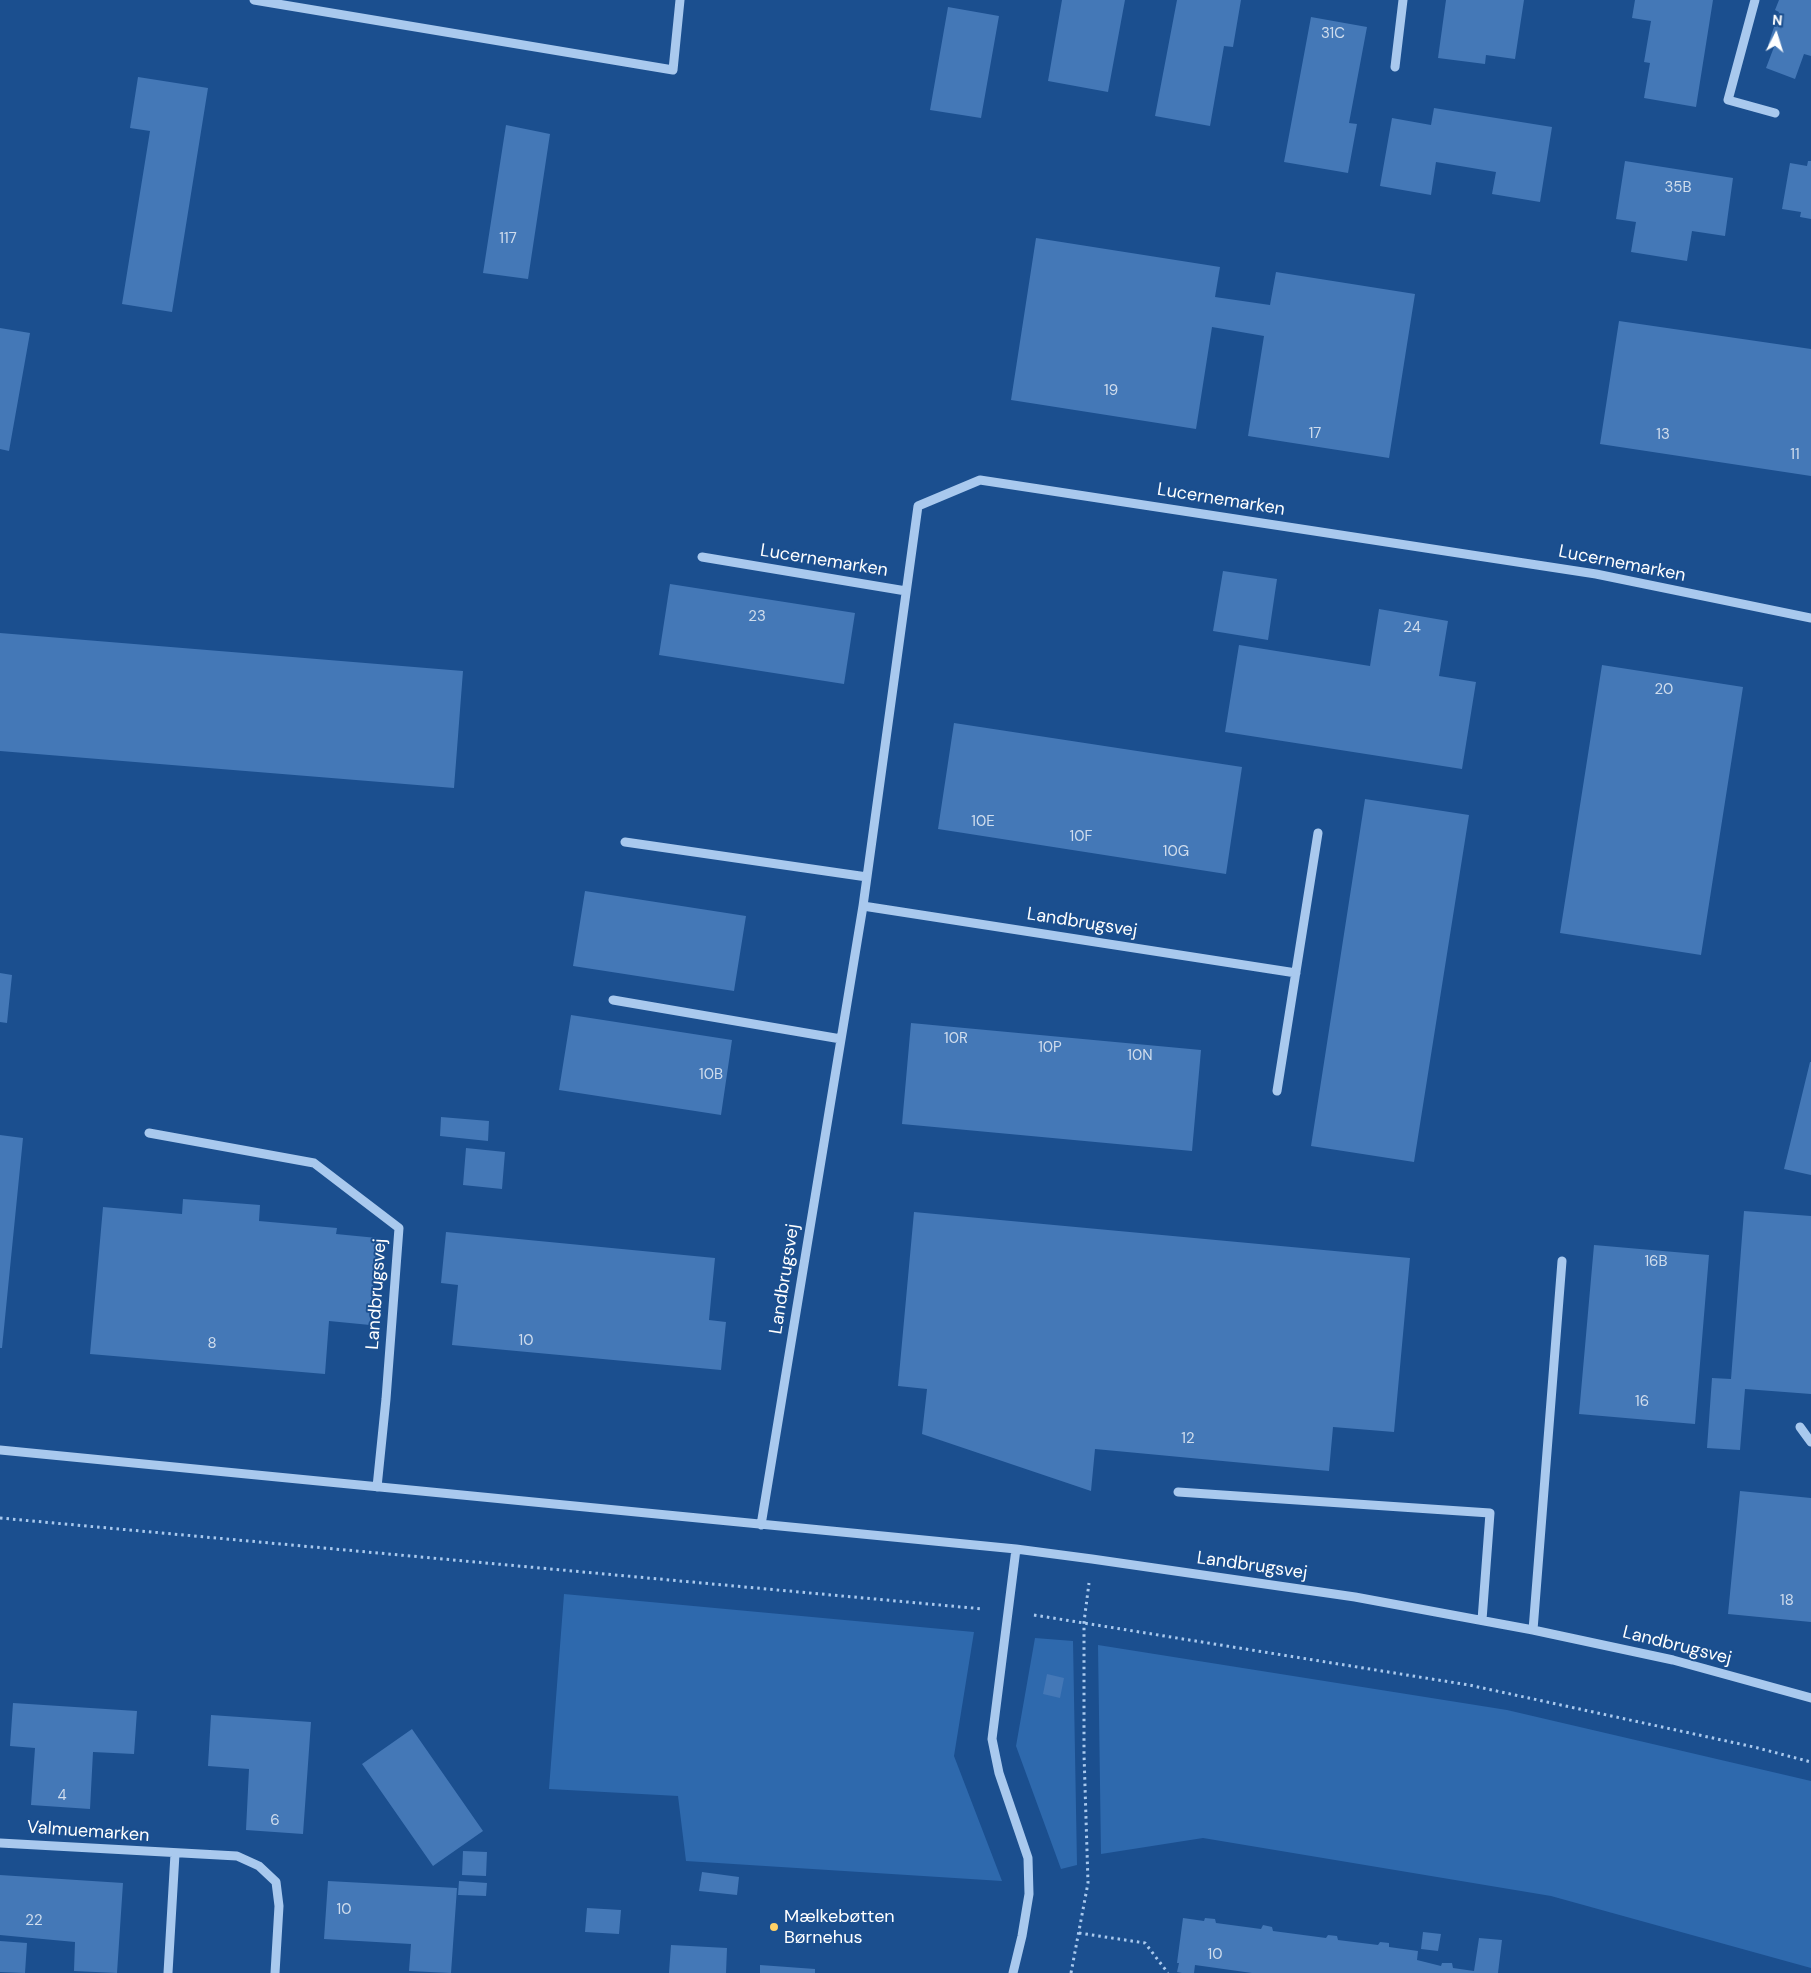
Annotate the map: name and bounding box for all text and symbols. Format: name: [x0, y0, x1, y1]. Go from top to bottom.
north arrow: [1751, 10, 1801, 60]
text: N: [1771, 11, 1783, 29]
house number: 31C: [1321, 25, 1345, 43]
house number: 35B: [1664, 179, 1692, 197]
house number: 117: [499, 230, 517, 248]
house number: 19: [1104, 382, 1118, 400]
house number: 17: [1309, 425, 1321, 443]
house number: 13: [1656, 426, 1670, 444]
house number: 11: [1790, 446, 1800, 464]
street label: Lucernemarken: [1156, 479, 1286, 521]
street label: Lucernemarken: [759, 540, 889, 582]
street label: Lucernemarken: [1557, 541, 1687, 587]
house number: 23: [748, 608, 766, 626]
house number: 24: [1403, 619, 1421, 637]
house number: 20: [1655, 681, 1673, 699]
house number: 10E: [971, 813, 995, 831]
house number: 10F: [1070, 828, 1092, 846]
house number: 10G: [1163, 843, 1189, 861]
street label: Landbrugsvej: [1025, 904, 1139, 942]
house number: 10R: [944, 1030, 968, 1048]
house number: 10P: [1038, 1039, 1062, 1057]
house number: 10N: [1127, 1047, 1153, 1065]
house number: 10B: [699, 1066, 723, 1084]
street label: Landbrugsvej: [766, 1222, 804, 1336]
street label: Landbrugsvej: [362, 1238, 392, 1350]
house number: 16B: [1644, 1253, 1668, 1271]
house number: 10: [519, 1332, 533, 1350]
house number: 8: [207, 1335, 217, 1353]
house number: 16: [1635, 1393, 1649, 1411]
house number: 12: [1181, 1430, 1195, 1448]
street label: Landbrugsvej: [1195, 1548, 1309, 1584]
house number: 18: [1780, 1592, 1794, 1610]
street label: Landbrugsvej: [1620, 1622, 1734, 1670]
house number: 4: [57, 1787, 67, 1805]
house number: 6: [270, 1812, 280, 1830]
street label: Valmuemarken: [26, 1817, 150, 1847]
house number: 10: [337, 1901, 351, 1919]
place label: Mælkebøtten Børnehus: [784, 1906, 895, 1948]
house number: 22: [25, 1912, 43, 1930]
marker: Mælkebøtten Børnehus: [768, 1921, 780, 1933]
house number: 10: [1208, 1946, 1222, 1964]

